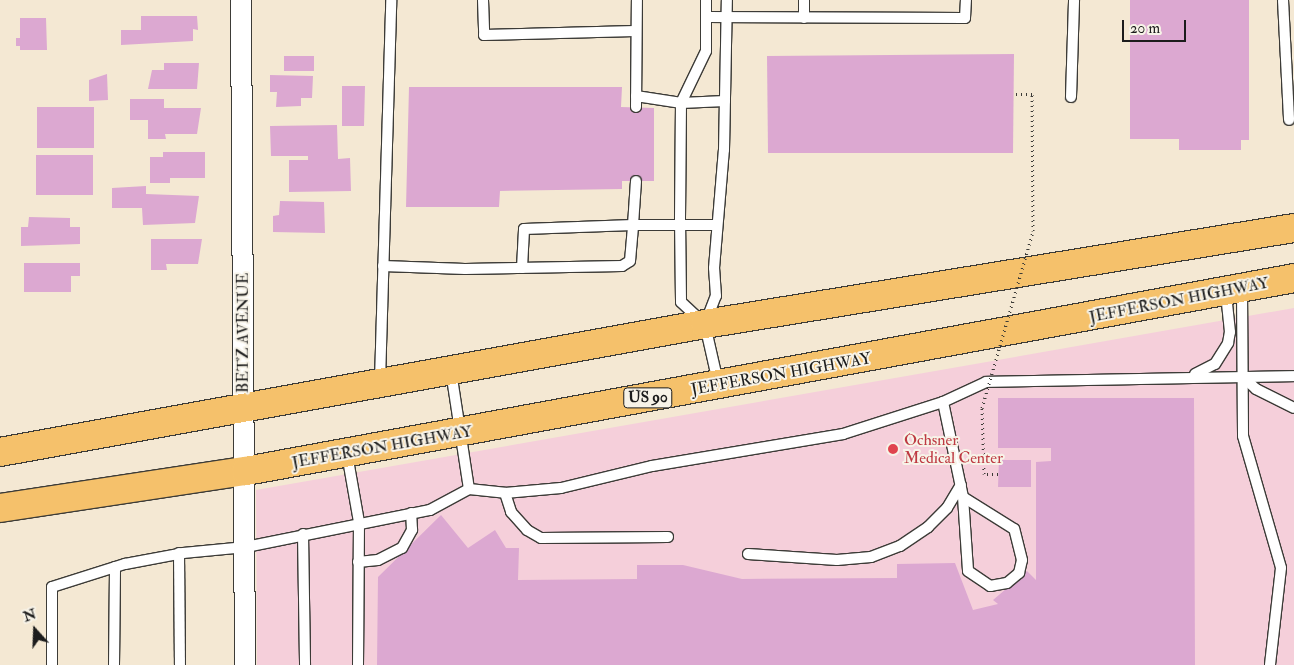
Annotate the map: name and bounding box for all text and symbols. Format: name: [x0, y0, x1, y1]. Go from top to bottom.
scale bar: [1124, 10, 1188, 42]
text: 20 m: [1130, 19, 1160, 38]
street label: BETZ AVENUE: [233, 273, 253, 393]
street label: JEFFERSON HIGHWAY: [1088, 273, 1270, 327]
street label: JEFFERSON HIGHWAY: [689, 349, 873, 399]
road number: US 90: [623, 386, 673, 410]
street label: JEFFERSON HIGHWAY: [290, 422, 474, 472]
place label: Ochsner Medical Center: [904, 430, 1003, 468]
marker: Ochsner Medical Center: [886, 442, 900, 456]
north arrow: [10, 605, 60, 655]
text: N: [21, 605, 38, 626]

